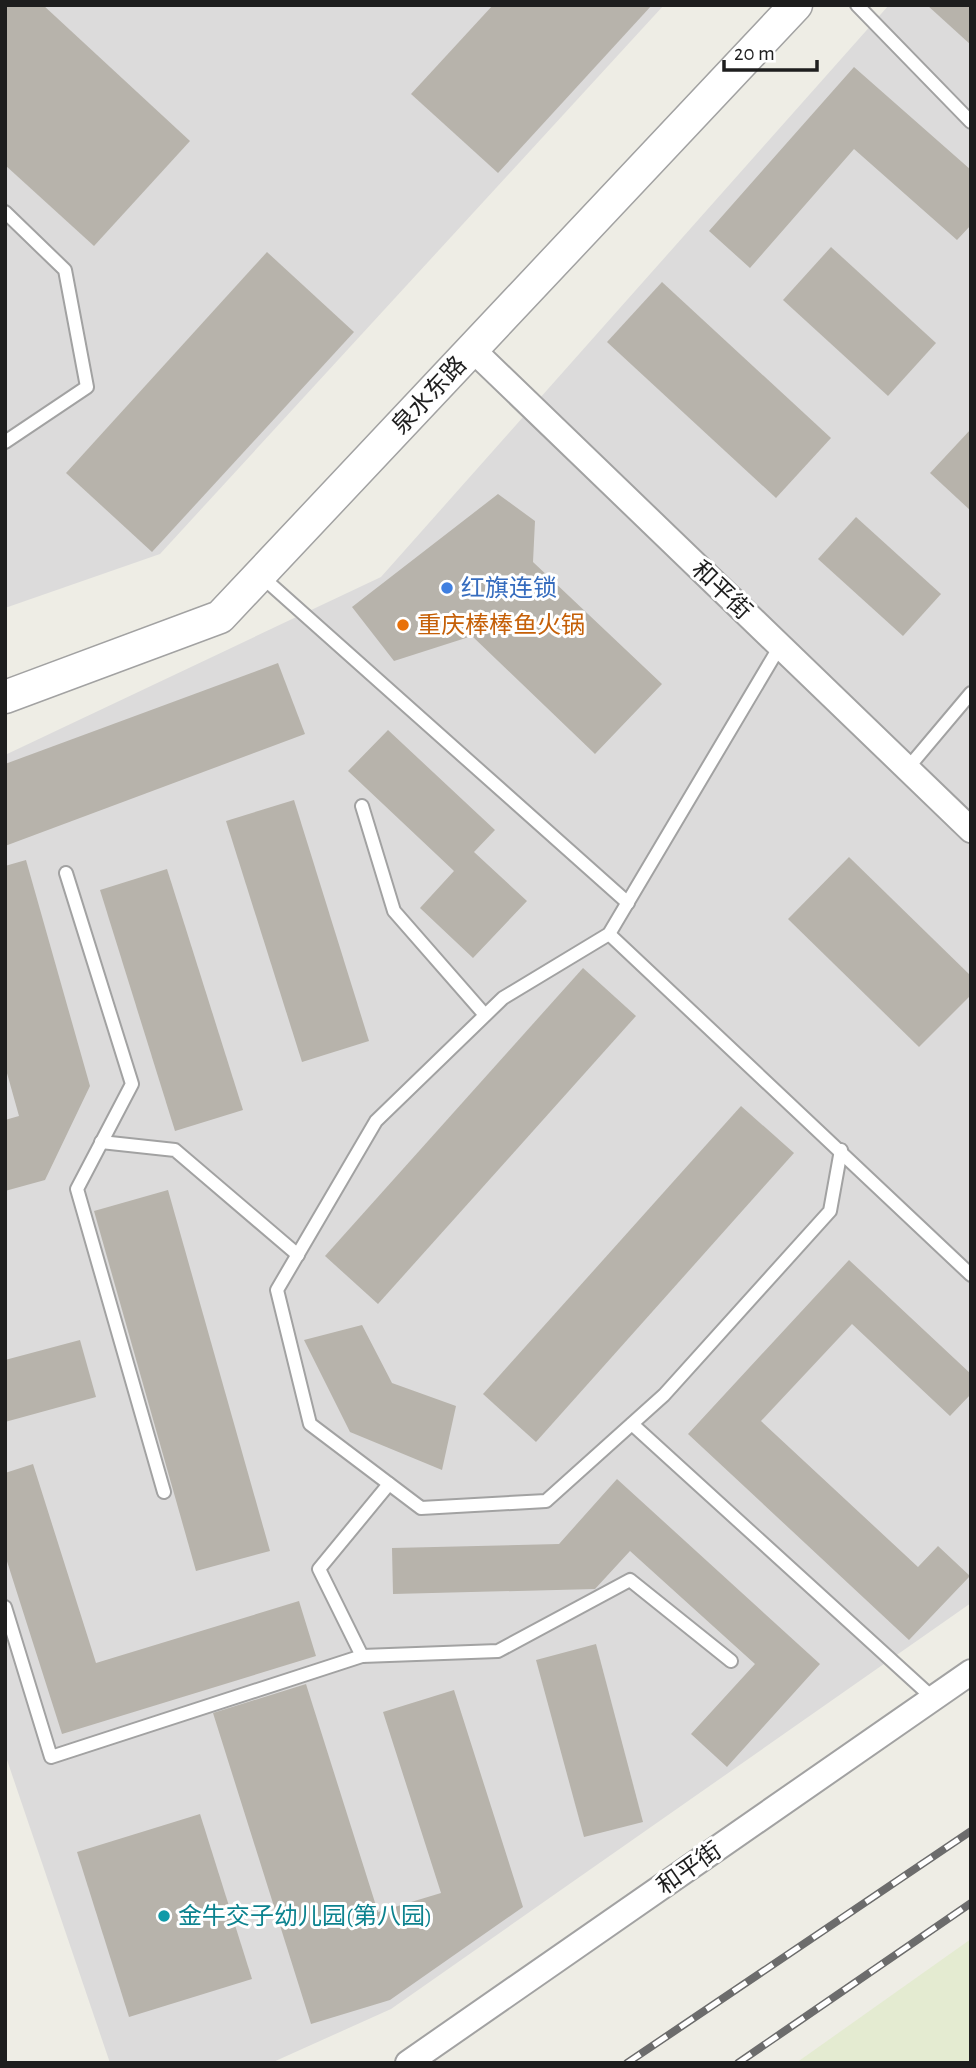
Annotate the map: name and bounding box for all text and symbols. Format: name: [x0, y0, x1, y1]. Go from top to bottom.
scale bar: [724, 28, 817, 72]
text: 20 m: [734, 43, 775, 64]
street label: 泉水东路: [387, 351, 471, 439]
street label: 和平街: [687, 556, 757, 624]
place label: 红旗连锁: [461, 575, 557, 601]
marker: 红旗连锁: [439, 580, 455, 596]
place label: 重庆棒棒鱼火锅: [417, 612, 585, 638]
marker: 重庆棒棒鱼火锅: [395, 617, 411, 633]
street label: 和平街: [652, 1837, 726, 1899]
place label: 金牛交子幼儿园(第八园): [178, 1903, 432, 1929]
marker: 金牛交子幼儿园(第八园): [156, 1908, 172, 1924]

